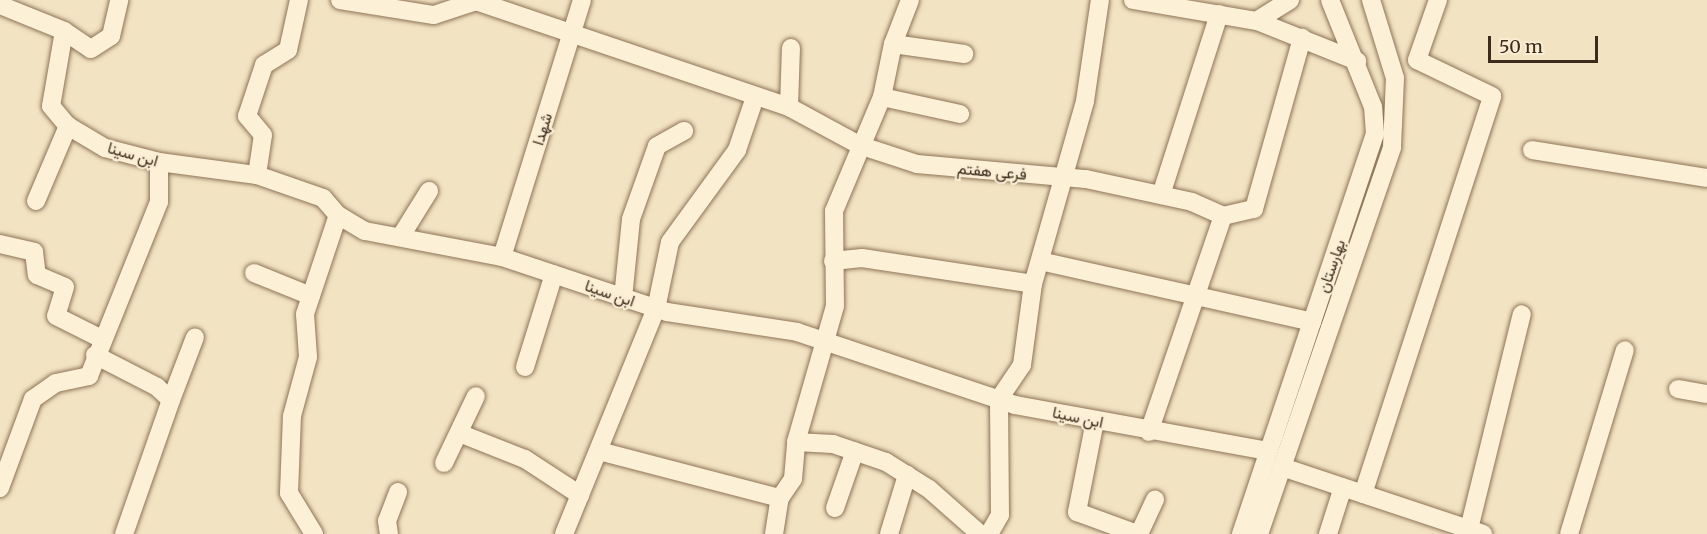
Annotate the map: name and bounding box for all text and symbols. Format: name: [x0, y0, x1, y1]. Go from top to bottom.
scale bar: [1491, 24, 1600, 62]
text: 50 m: [1499, 35, 1543, 58]
street label: شهدا: [528, 111, 556, 147]
street label: ابن سینا: [105, 138, 161, 170]
street label: فرعی هفتم: [956, 158, 1028, 184]
street label: بهارستان: [1313, 237, 1349, 295]
street label: ابن سینا: [582, 275, 638, 311]
street label: ابن سینا: [1051, 402, 1105, 432]

